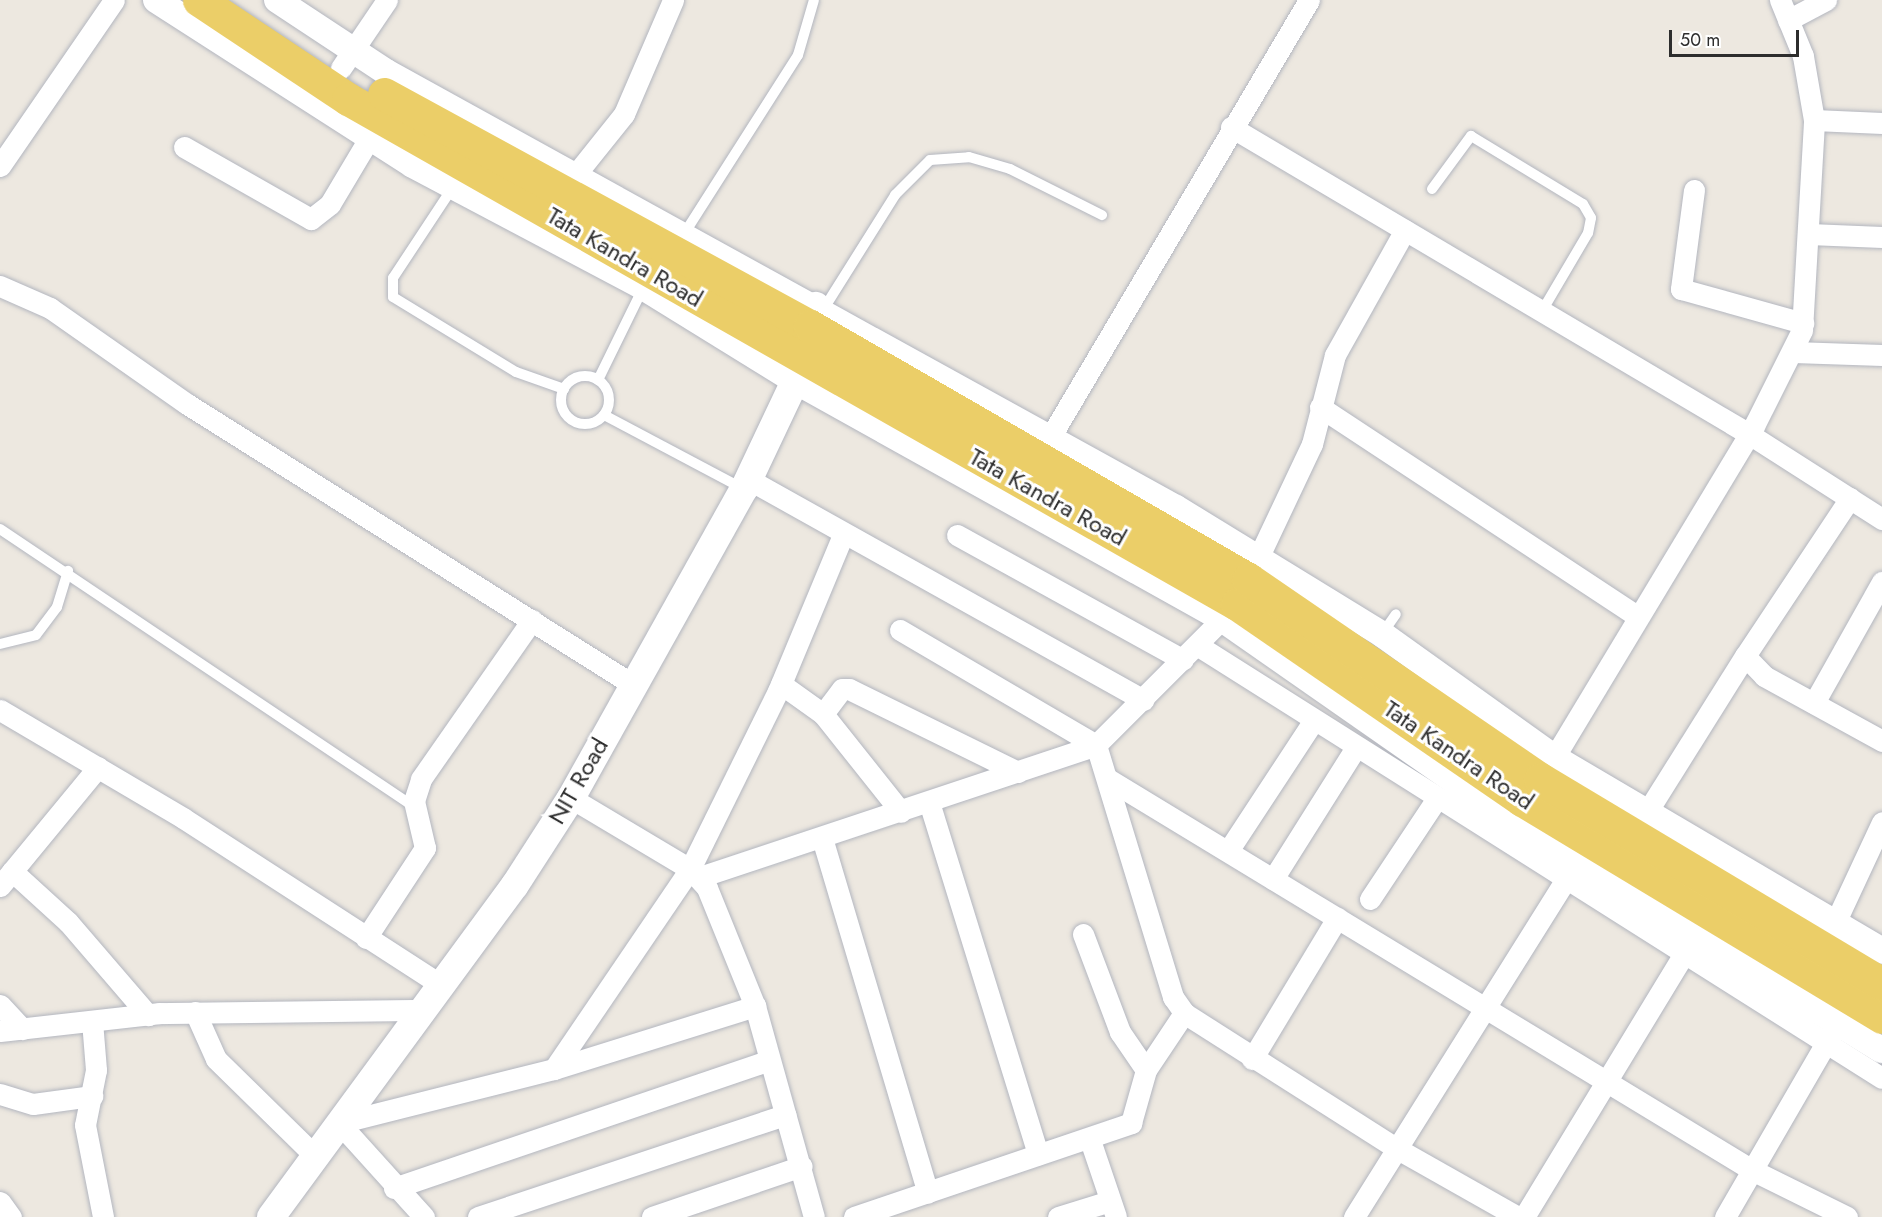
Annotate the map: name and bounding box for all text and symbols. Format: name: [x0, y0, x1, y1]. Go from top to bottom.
scale bar: [1672, 18, 1802, 56]
text: 50 m: [1680, 27, 1720, 53]
street label: Tata Kandra Road: [542, 201, 708, 313]
street label: Tata Kandra Road: [965, 442, 1131, 552]
street label: Tata Kandra Road: [1378, 694, 1540, 816]
street label: NIT Road: [542, 733, 614, 829]

